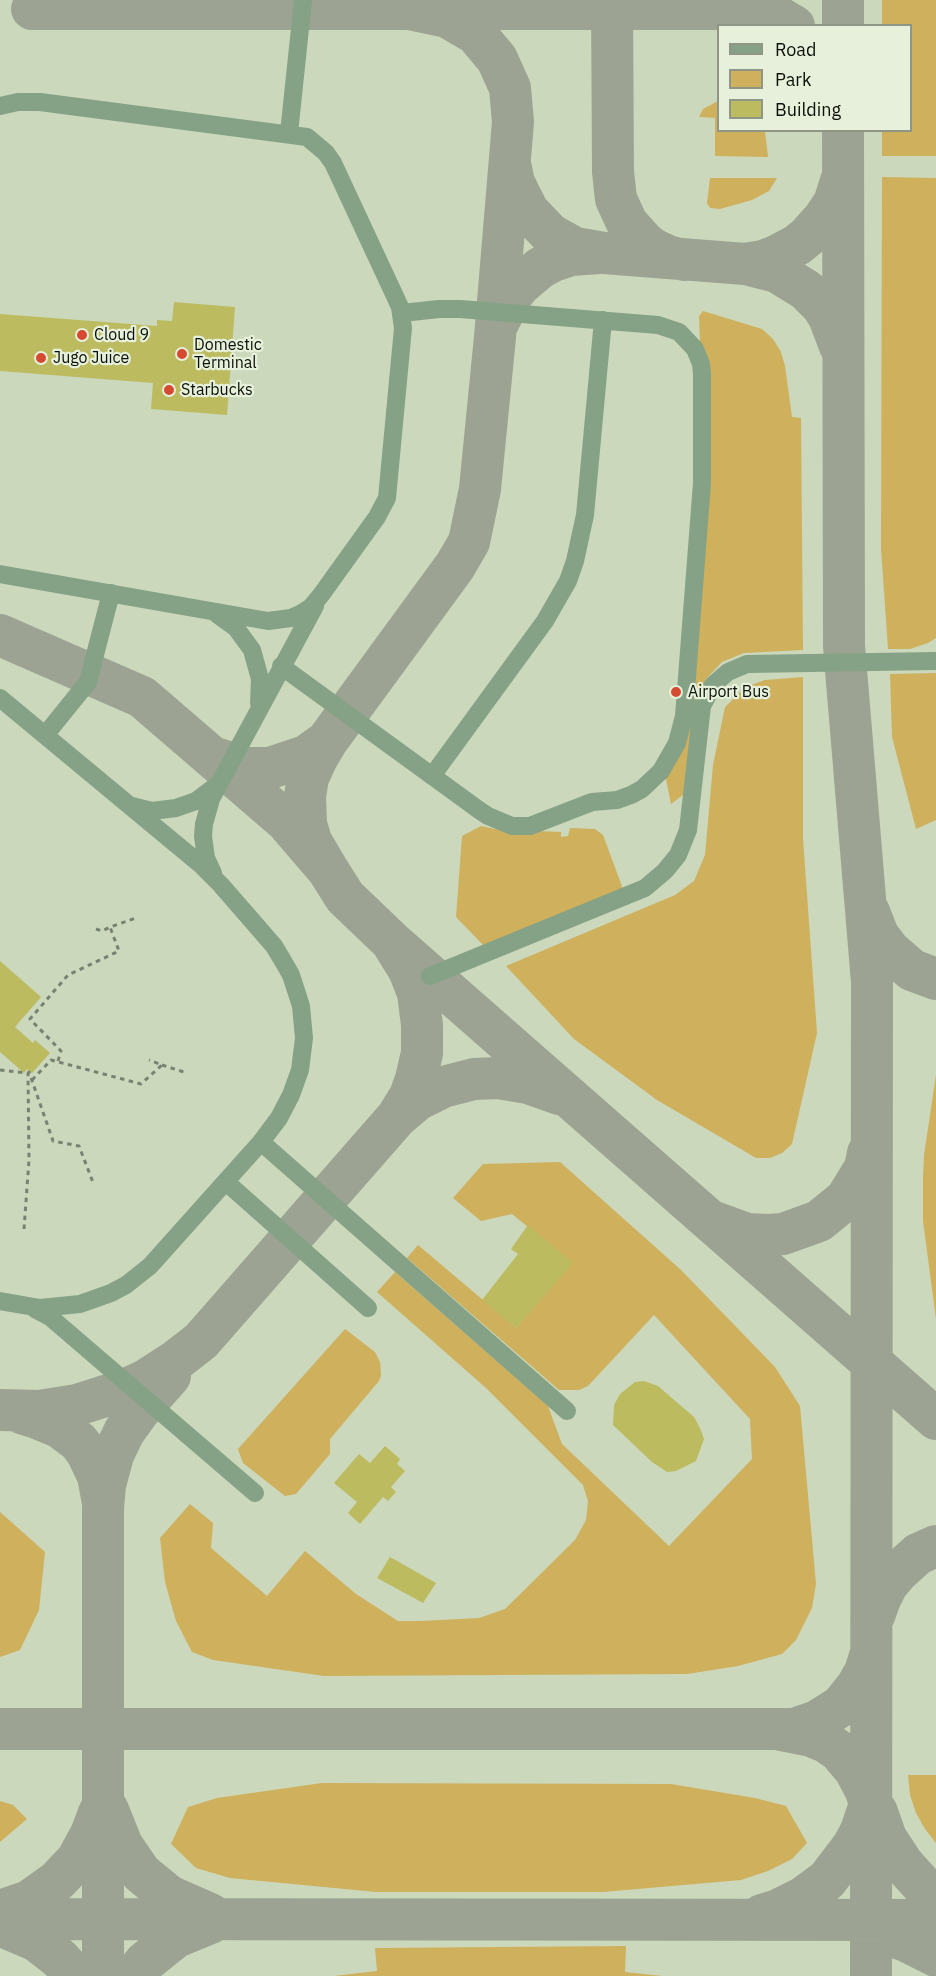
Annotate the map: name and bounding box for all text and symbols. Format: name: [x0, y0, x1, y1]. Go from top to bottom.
legend: [717, 24, 912, 132]
text: Road: [775, 38, 816, 61]
text: Park: [775, 68, 811, 91]
text: Building: [775, 98, 841, 121]
place label: Cloud 9: [94, 325, 149, 345]
marker: Cloud 9: [75, 328, 89, 342]
place label: Domestic Terminal: [194, 335, 262, 373]
marker: Domestic Terminal: [175, 347, 189, 361]
place label: Jugo Juice: [53, 348, 129, 368]
marker: Jugo Juice: [34, 351, 48, 365]
place label: Starbucks: [181, 380, 253, 400]
marker: Starbucks: [162, 383, 176, 397]
place label: Airport Bus: [688, 682, 769, 702]
marker: Airport Bus: [669, 685, 683, 699]

